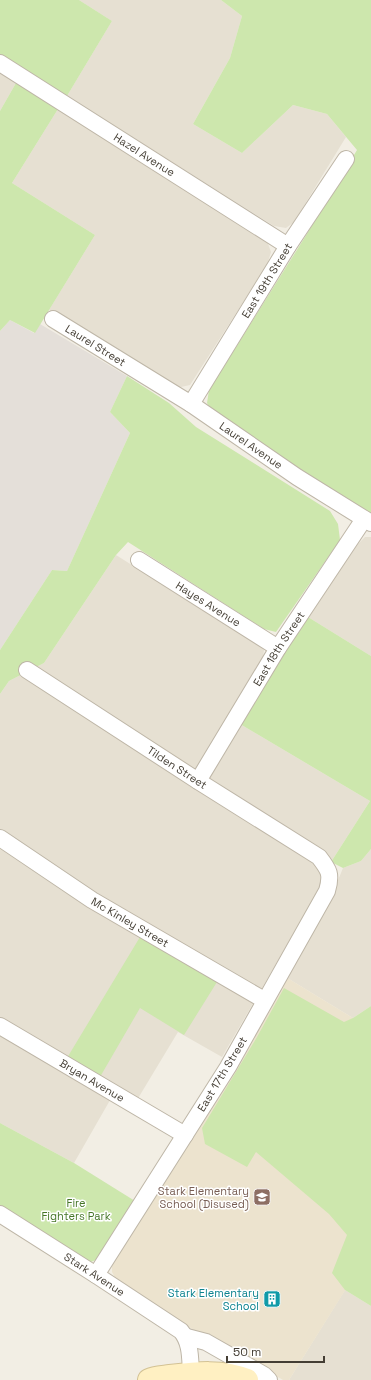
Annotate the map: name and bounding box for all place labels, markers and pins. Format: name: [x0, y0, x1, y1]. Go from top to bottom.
place label: Stark Elementary School (Disused): [158, 1184, 249, 1211]
school or university icon: Stark Elementary School (Disused): [252, 1187, 272, 1207]
place label: Stark Elementary School: [168, 1286, 259, 1313]
building icon: Stark Elementary School: [262, 1289, 282, 1309]

